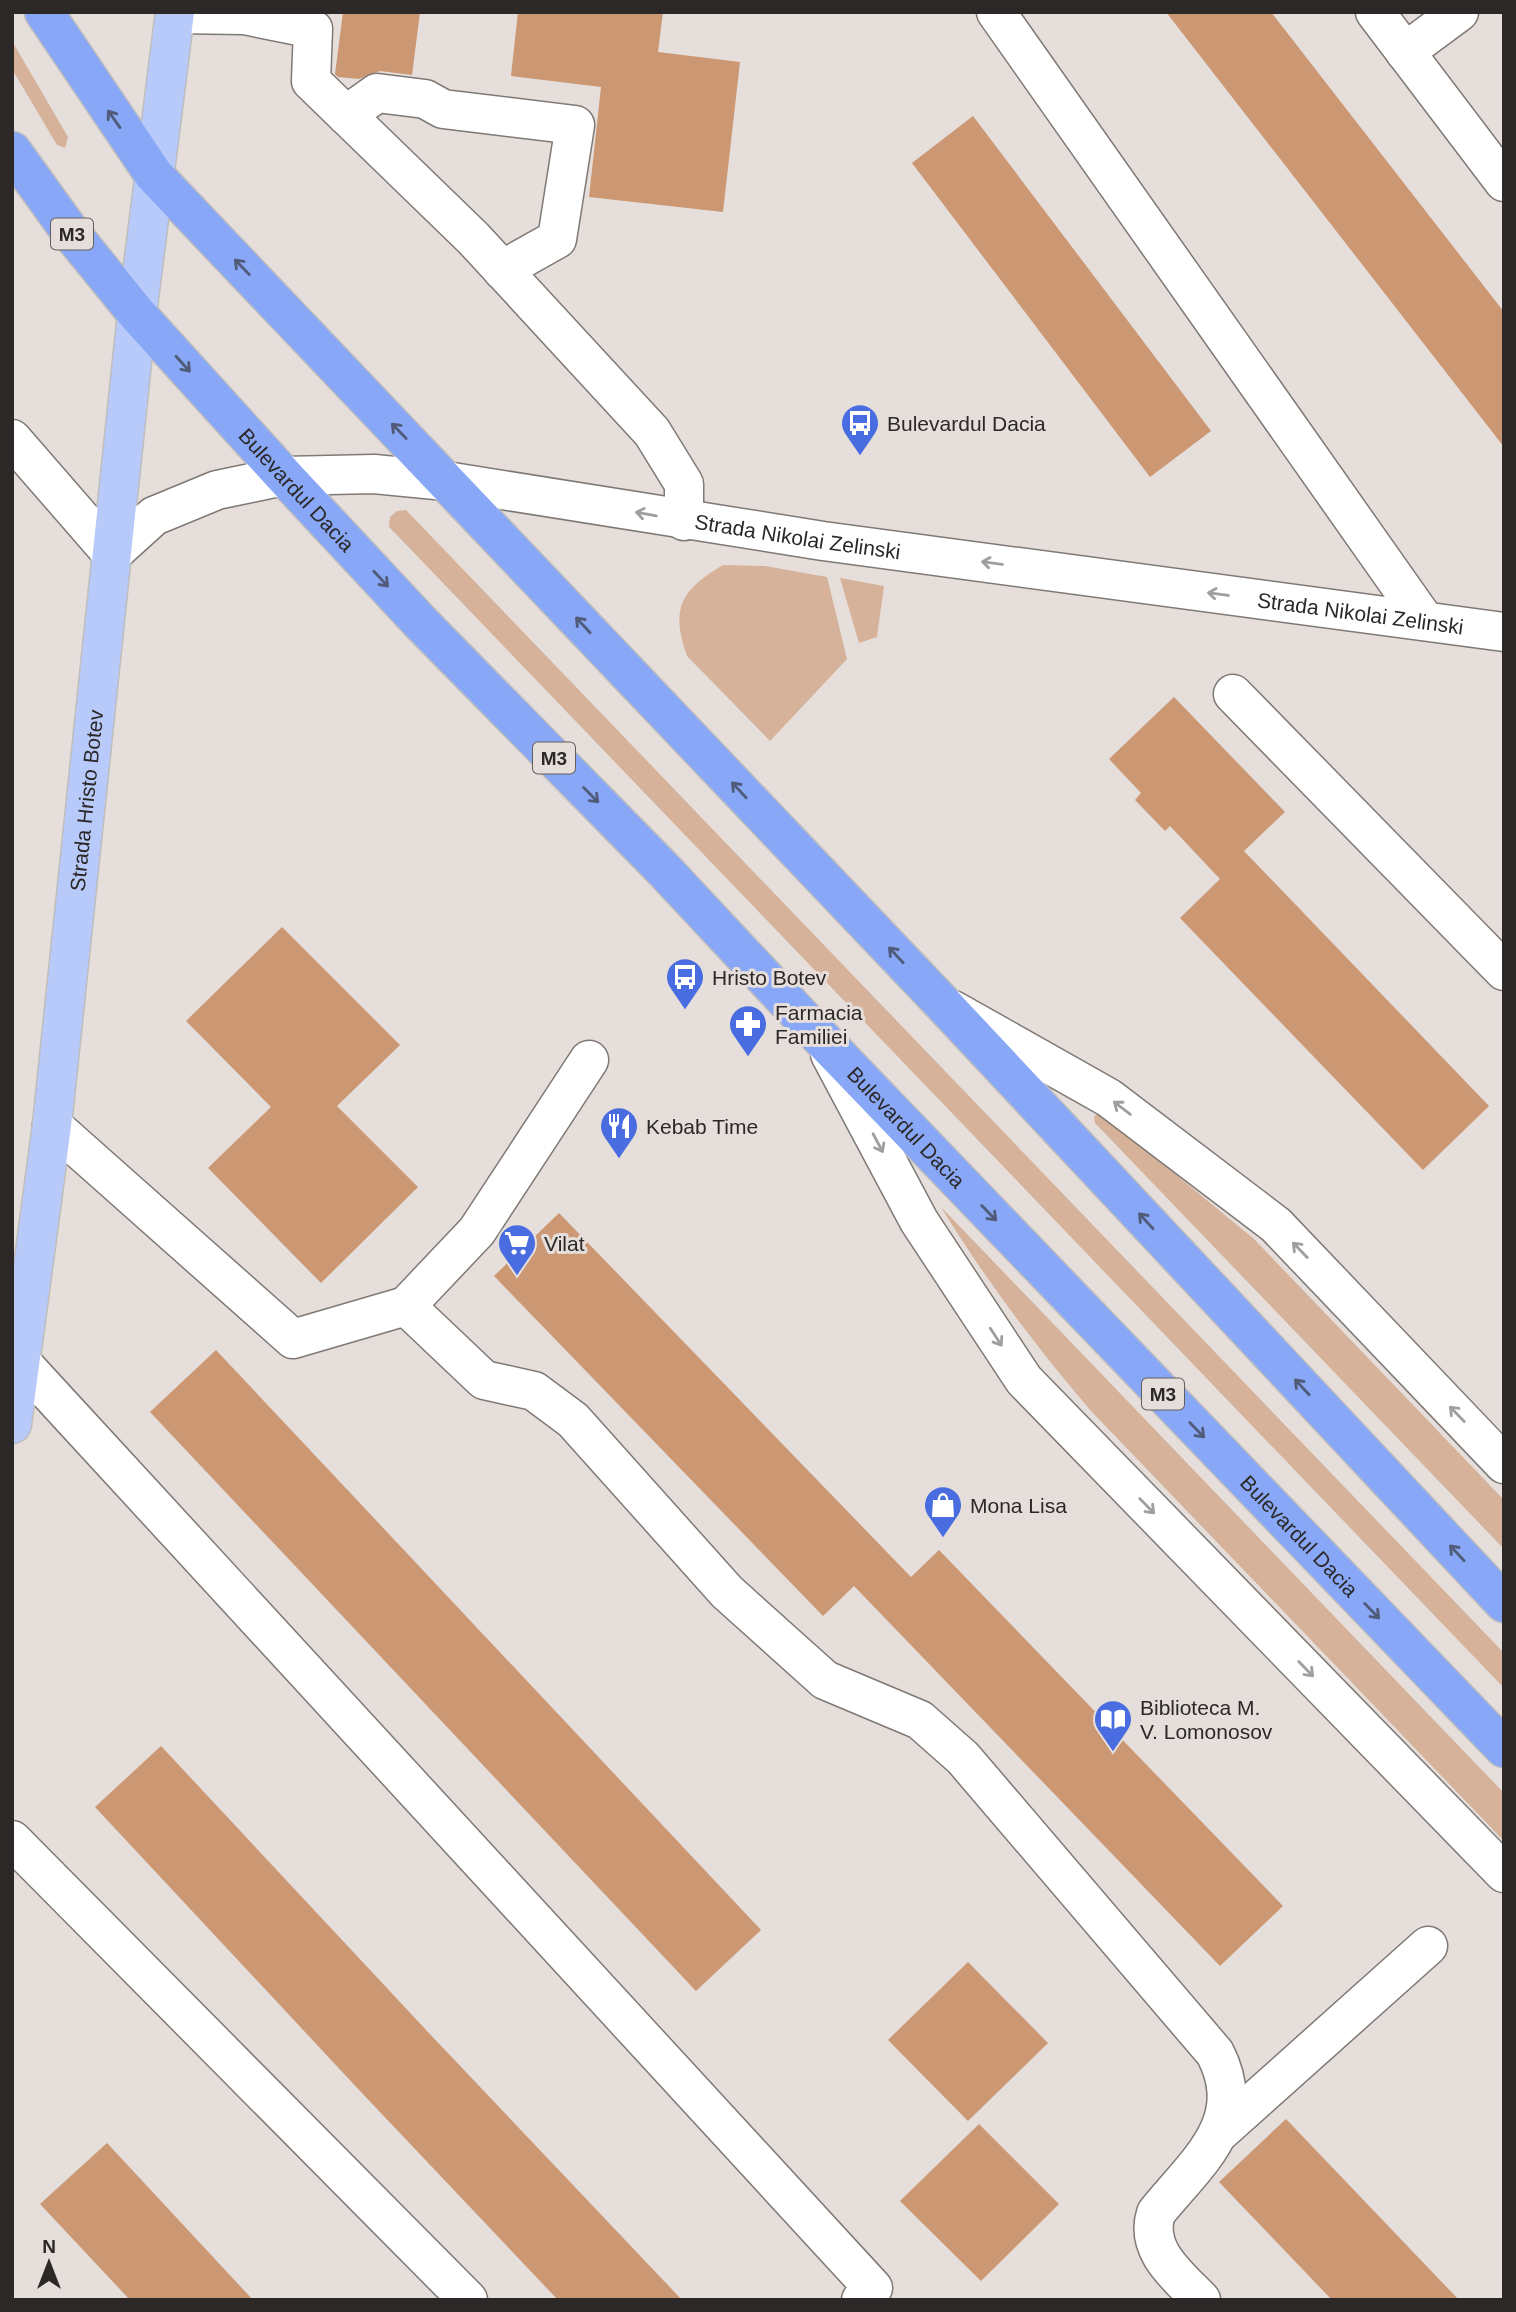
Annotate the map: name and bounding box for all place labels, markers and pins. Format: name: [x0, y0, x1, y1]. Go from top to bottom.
bus stop icon: Bulevardul Dacia: [839, 402, 881, 457]
place label: Bulevardul Dacia: [887, 412, 1046, 435]
bus stop icon: Hristo Botev: [664, 956, 706, 1011]
place label: Hristo Botev: [712, 966, 827, 989]
place label: Farmacia Familiei: [775, 1001, 863, 1048]
pharmacy icon: Farmacia Familiei: [727, 1003, 769, 1058]
restaurant icon: Kebab Time: [598, 1105, 640, 1160]
place label: Kebab Time: [646, 1115, 758, 1138]
supermarket icon: Vilat: [496, 1222, 538, 1277]
place label: Vilat: [544, 1232, 585, 1255]
shop icon: Mona Lisa: [922, 1484, 964, 1539]
place label: Mona Lisa: [970, 1494, 1067, 1517]
place label: Biblioteca M. V. Lomonosov: [1140, 1696, 1273, 1743]
library icon: Biblioteca M. V. Lomonosov: [1092, 1698, 1134, 1753]

